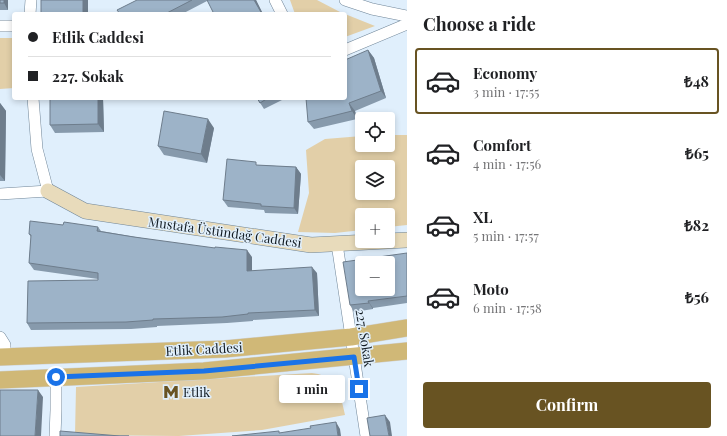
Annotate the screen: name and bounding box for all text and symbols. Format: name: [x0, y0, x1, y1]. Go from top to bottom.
text: Choose a ride: [423, 12, 536, 36]
text: Etlik Caddesi: [52, 27, 144, 47]
icon: car: [425, 63, 461, 99]
text: Economy: [473, 63, 537, 83]
text: 227. Sokak: [52, 66, 124, 86]
text: ₺48: [684, 71, 709, 91]
text: 3 min · 17:55: [473, 83, 539, 100]
map controls: [355, 112, 395, 296]
button: locate: [355, 112, 395, 152]
icon: car: [425, 135, 461, 171]
text: Comfort: [473, 135, 531, 155]
text: ₺65: [685, 143, 709, 163]
text: 4 min · 17:56: [473, 155, 541, 172]
button: layers: [355, 160, 395, 200]
icon: car: [425, 207, 461, 243]
text: XL: [473, 207, 493, 227]
button: +: [355, 208, 395, 248]
street label: Mustafa Üstündağ Caddesi: [147, 212, 303, 251]
text: ₺82: [684, 215, 709, 235]
text: 5 min · 17:57: [473, 227, 539, 244]
button: −: [355, 256, 395, 296]
icon: car: [425, 279, 461, 315]
text: Moto: [473, 279, 509, 299]
text: ₺56: [685, 287, 709, 307]
text: 6 min · 17:58: [473, 299, 542, 316]
street label: 227. Sokak: [353, 308, 379, 369]
street label: Etlik Caddesi: [165, 338, 243, 359]
route start: [47, 368, 65, 386]
callout: 1 min: [279, 375, 345, 403]
text: 1 min: [296, 380, 328, 397]
route end: [350, 380, 368, 398]
button: Confirm: [423, 382, 711, 428]
metro station icon: Etlik: [162, 383, 180, 401]
place label: Etlik: [183, 383, 211, 400]

